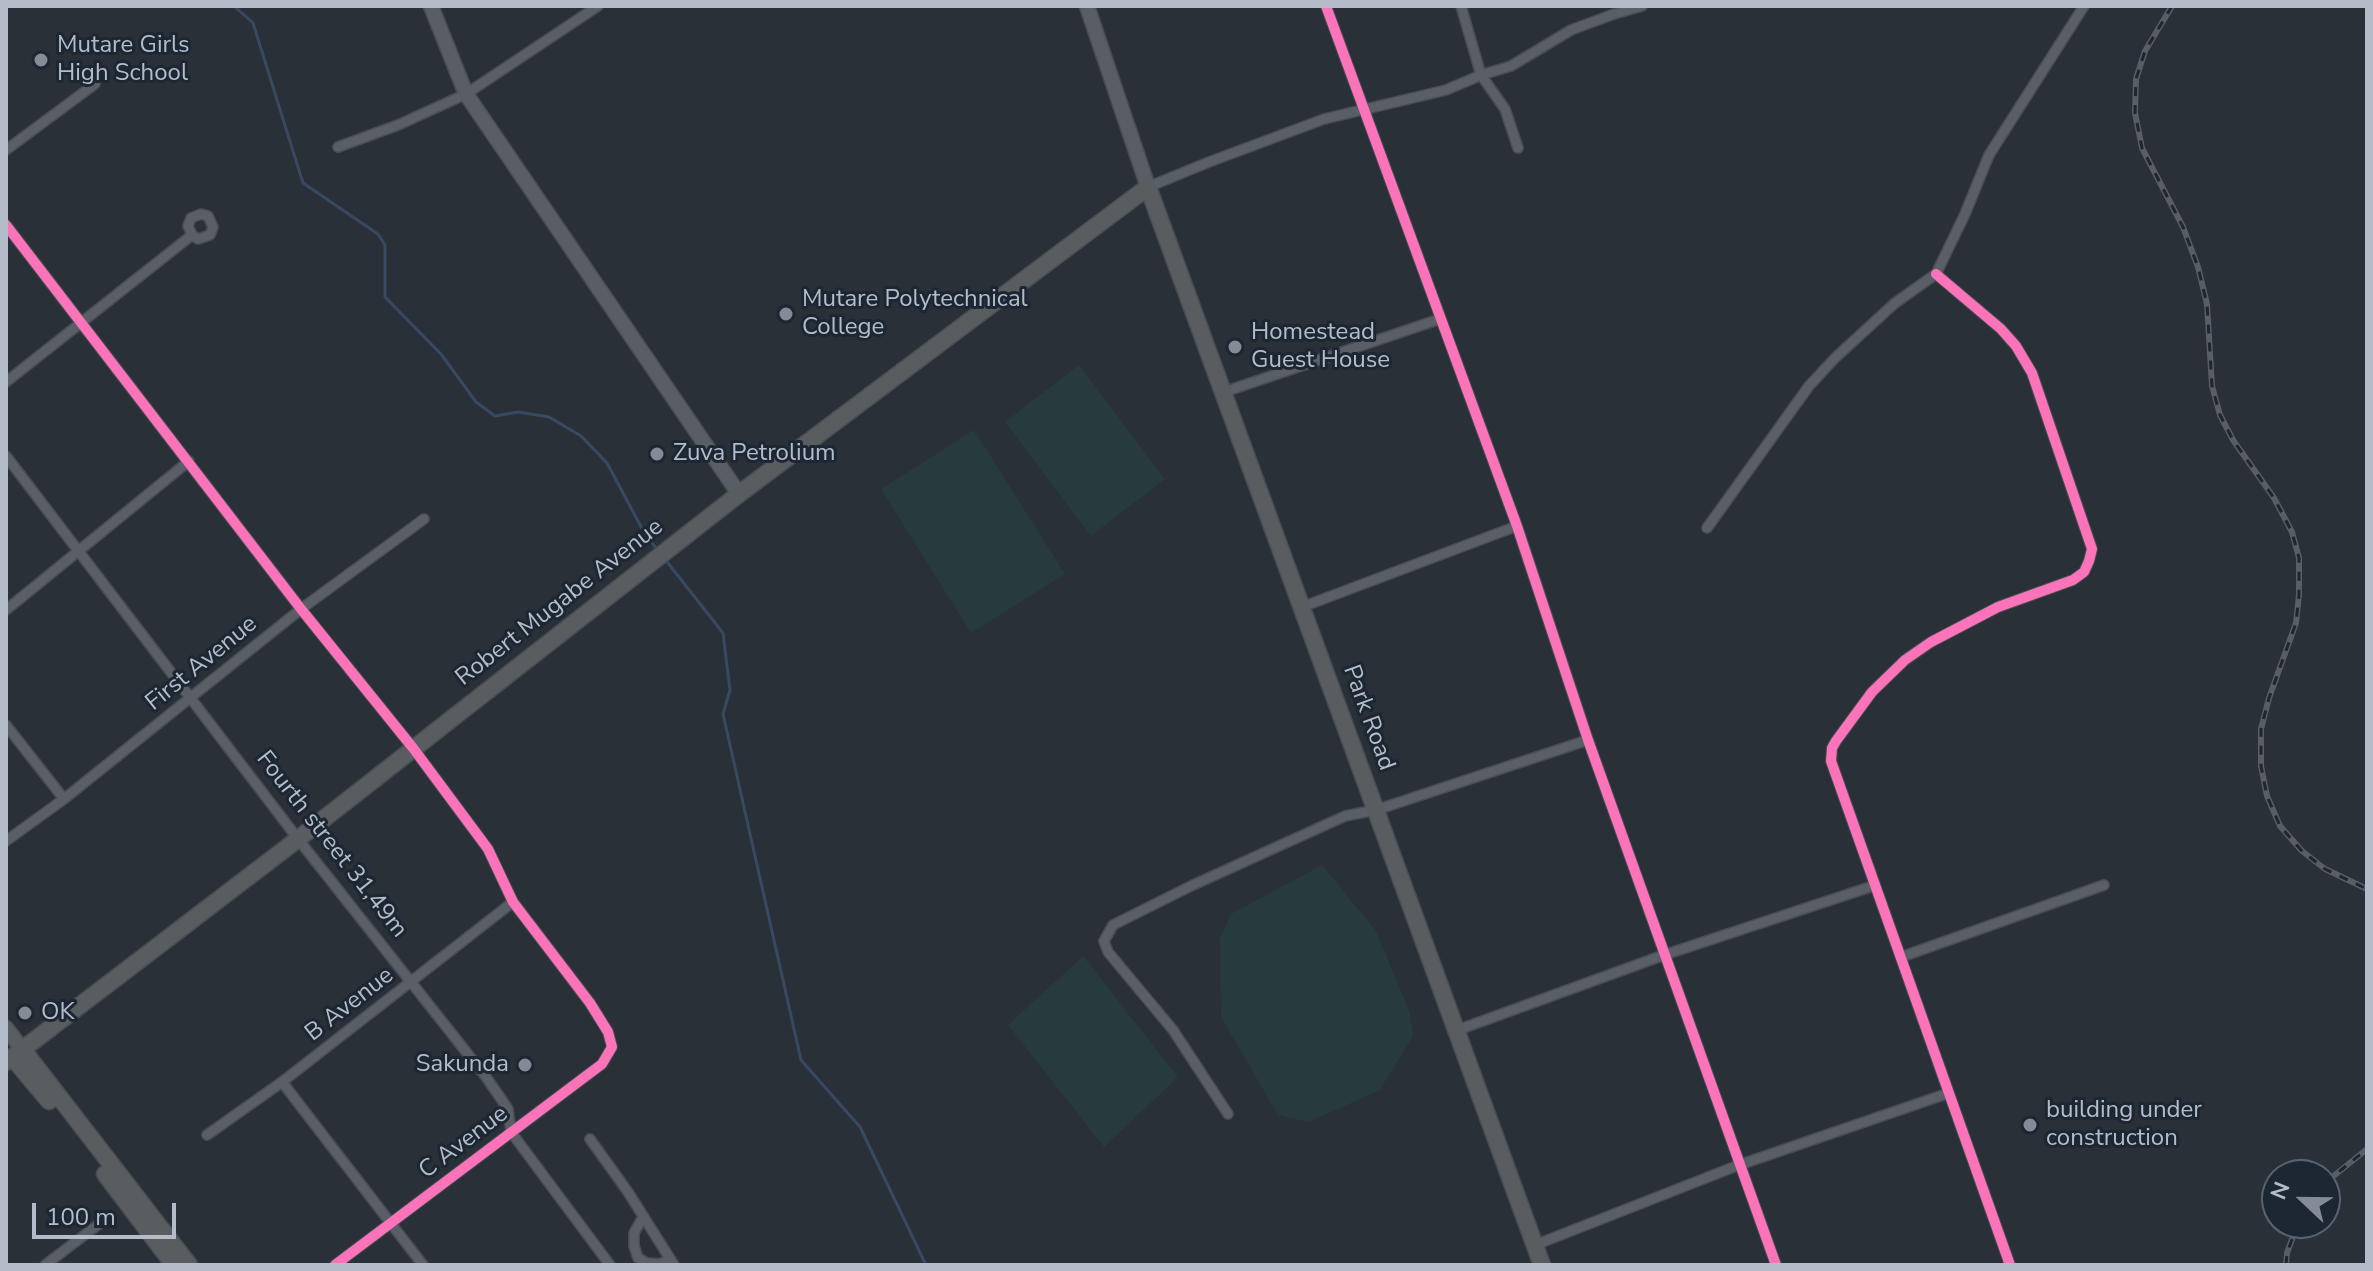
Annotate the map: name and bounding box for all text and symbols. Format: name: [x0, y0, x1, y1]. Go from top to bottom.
place label: Mutare Girls High School: [57, 32, 190, 88]
marker: Mutare Girls High School: [32, 51, 50, 69]
place label: Mutare Polytechnical College: [802, 286, 1028, 342]
marker: Mutare Polytechnical College: [777, 305, 795, 323]
place label: Homestead Guest House: [1251, 319, 1390, 375]
marker: Homestead Guest House: [1226, 338, 1244, 356]
place label: Zuva Petrolium: [673, 440, 836, 468]
marker: Zuva Petrolium: [648, 445, 666, 463]
street label: Robert Mugabe Avenue: [451, 513, 669, 693]
street label: First Avenue: [141, 610, 263, 718]
street label: Park Road: [1336, 661, 1400, 775]
street label: Fourth street 31,49m: [249, 746, 413, 944]
street label: B Avenue: [300, 962, 400, 1048]
place label: OK: [41, 999, 74, 1027]
marker: OK: [16, 1004, 34, 1022]
place label: Sakunda: [416, 1051, 509, 1079]
marker: Sakunda: [516, 1056, 534, 1074]
place label: building under construction: [2046, 1097, 2202, 1153]
street label: C Avenue: [414, 1100, 514, 1186]
marker: building under construction: [2021, 1116, 2039, 1134]
north arrow: [2261, 1159, 2341, 1239]
text: N: [2264, 1178, 2298, 1204]
scale bar: [36, 1187, 180, 1237]
text: 100 m: [46, 1201, 116, 1233]

